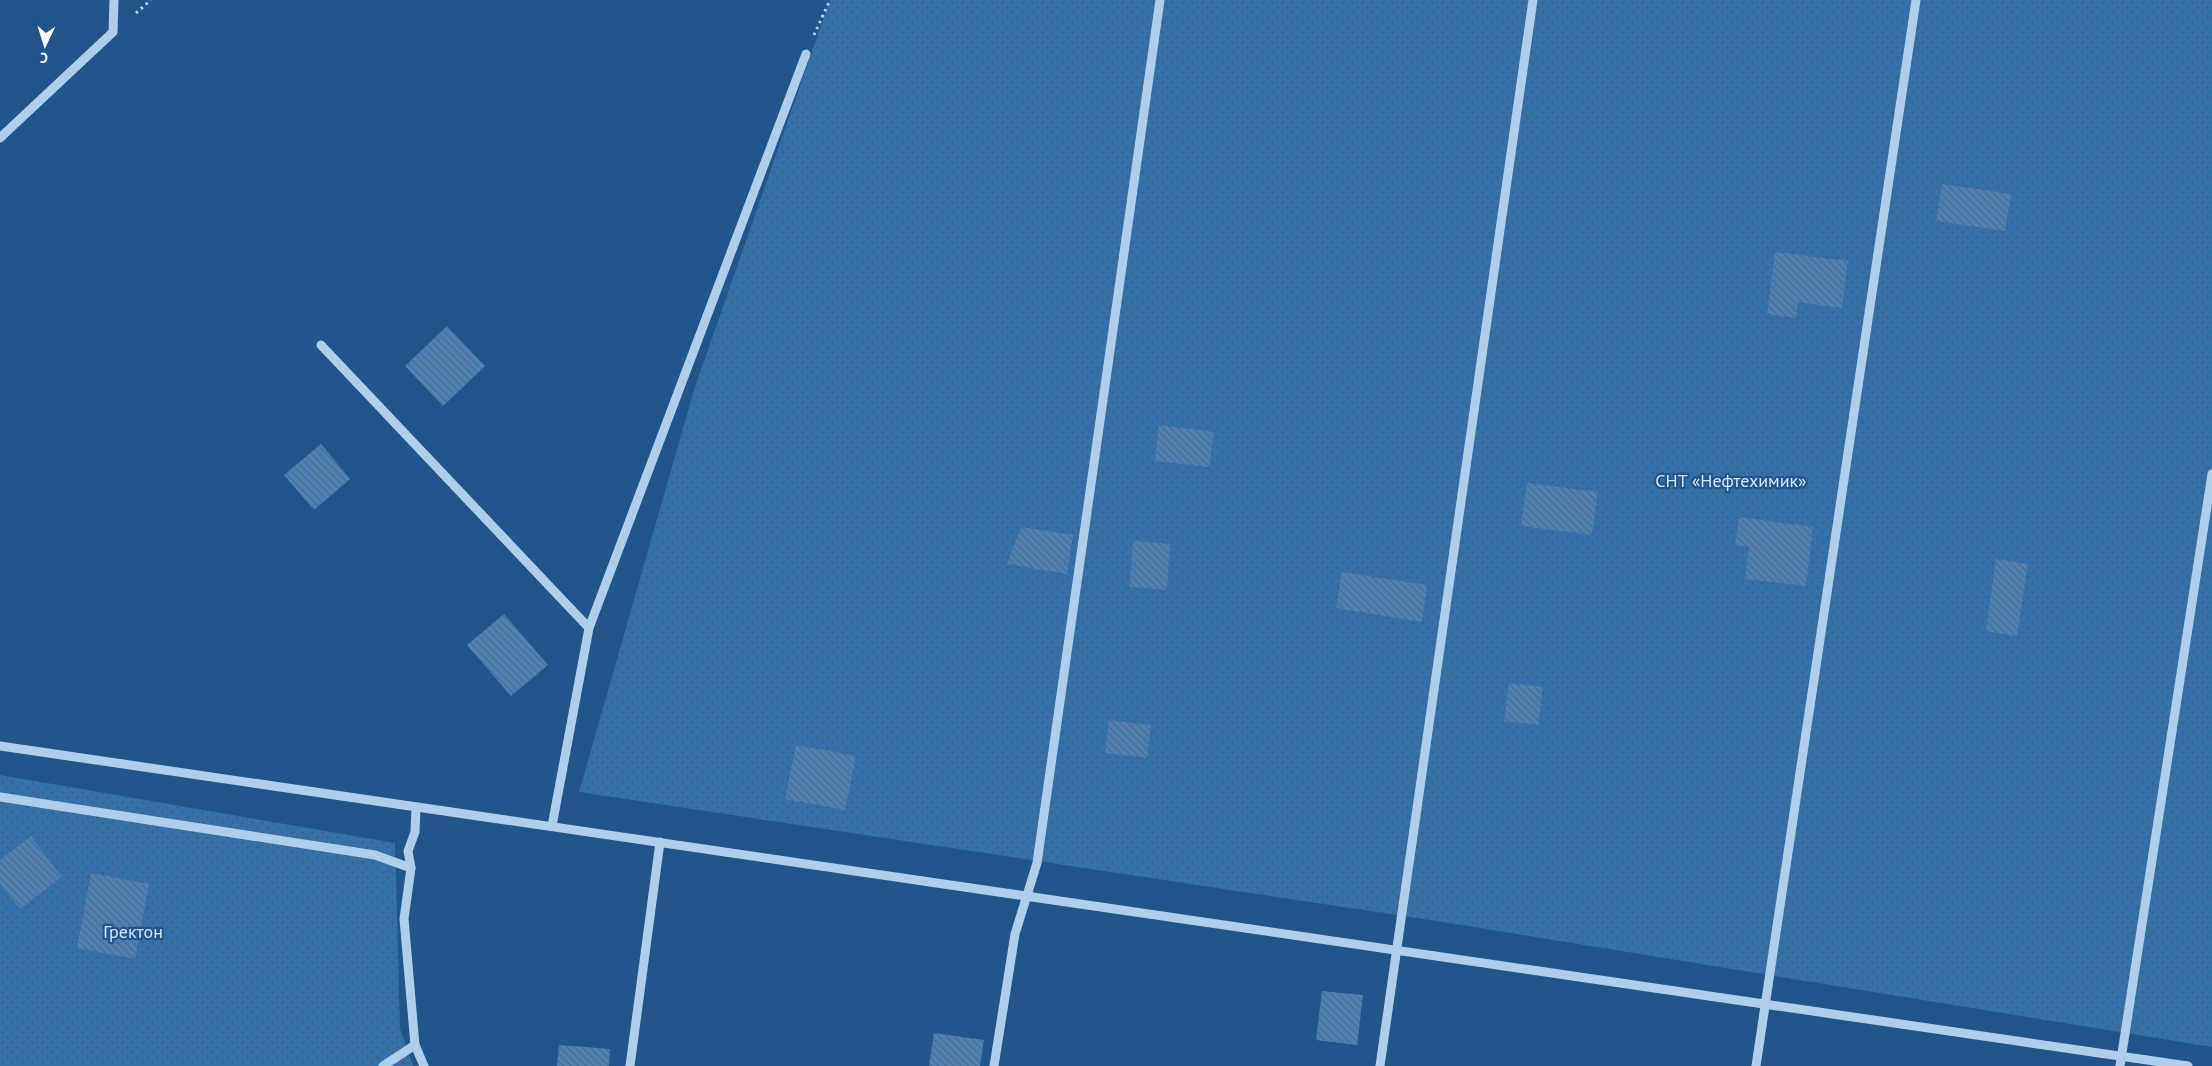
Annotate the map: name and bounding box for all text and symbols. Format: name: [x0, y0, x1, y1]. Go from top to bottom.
north arrow: [20, 20, 70, 70]
text: С: [39, 49, 49, 67]
park label: СНТ «Нефтехимик»: [1655, 469, 1807, 492]
park label: Гректон: [103, 920, 163, 943]

